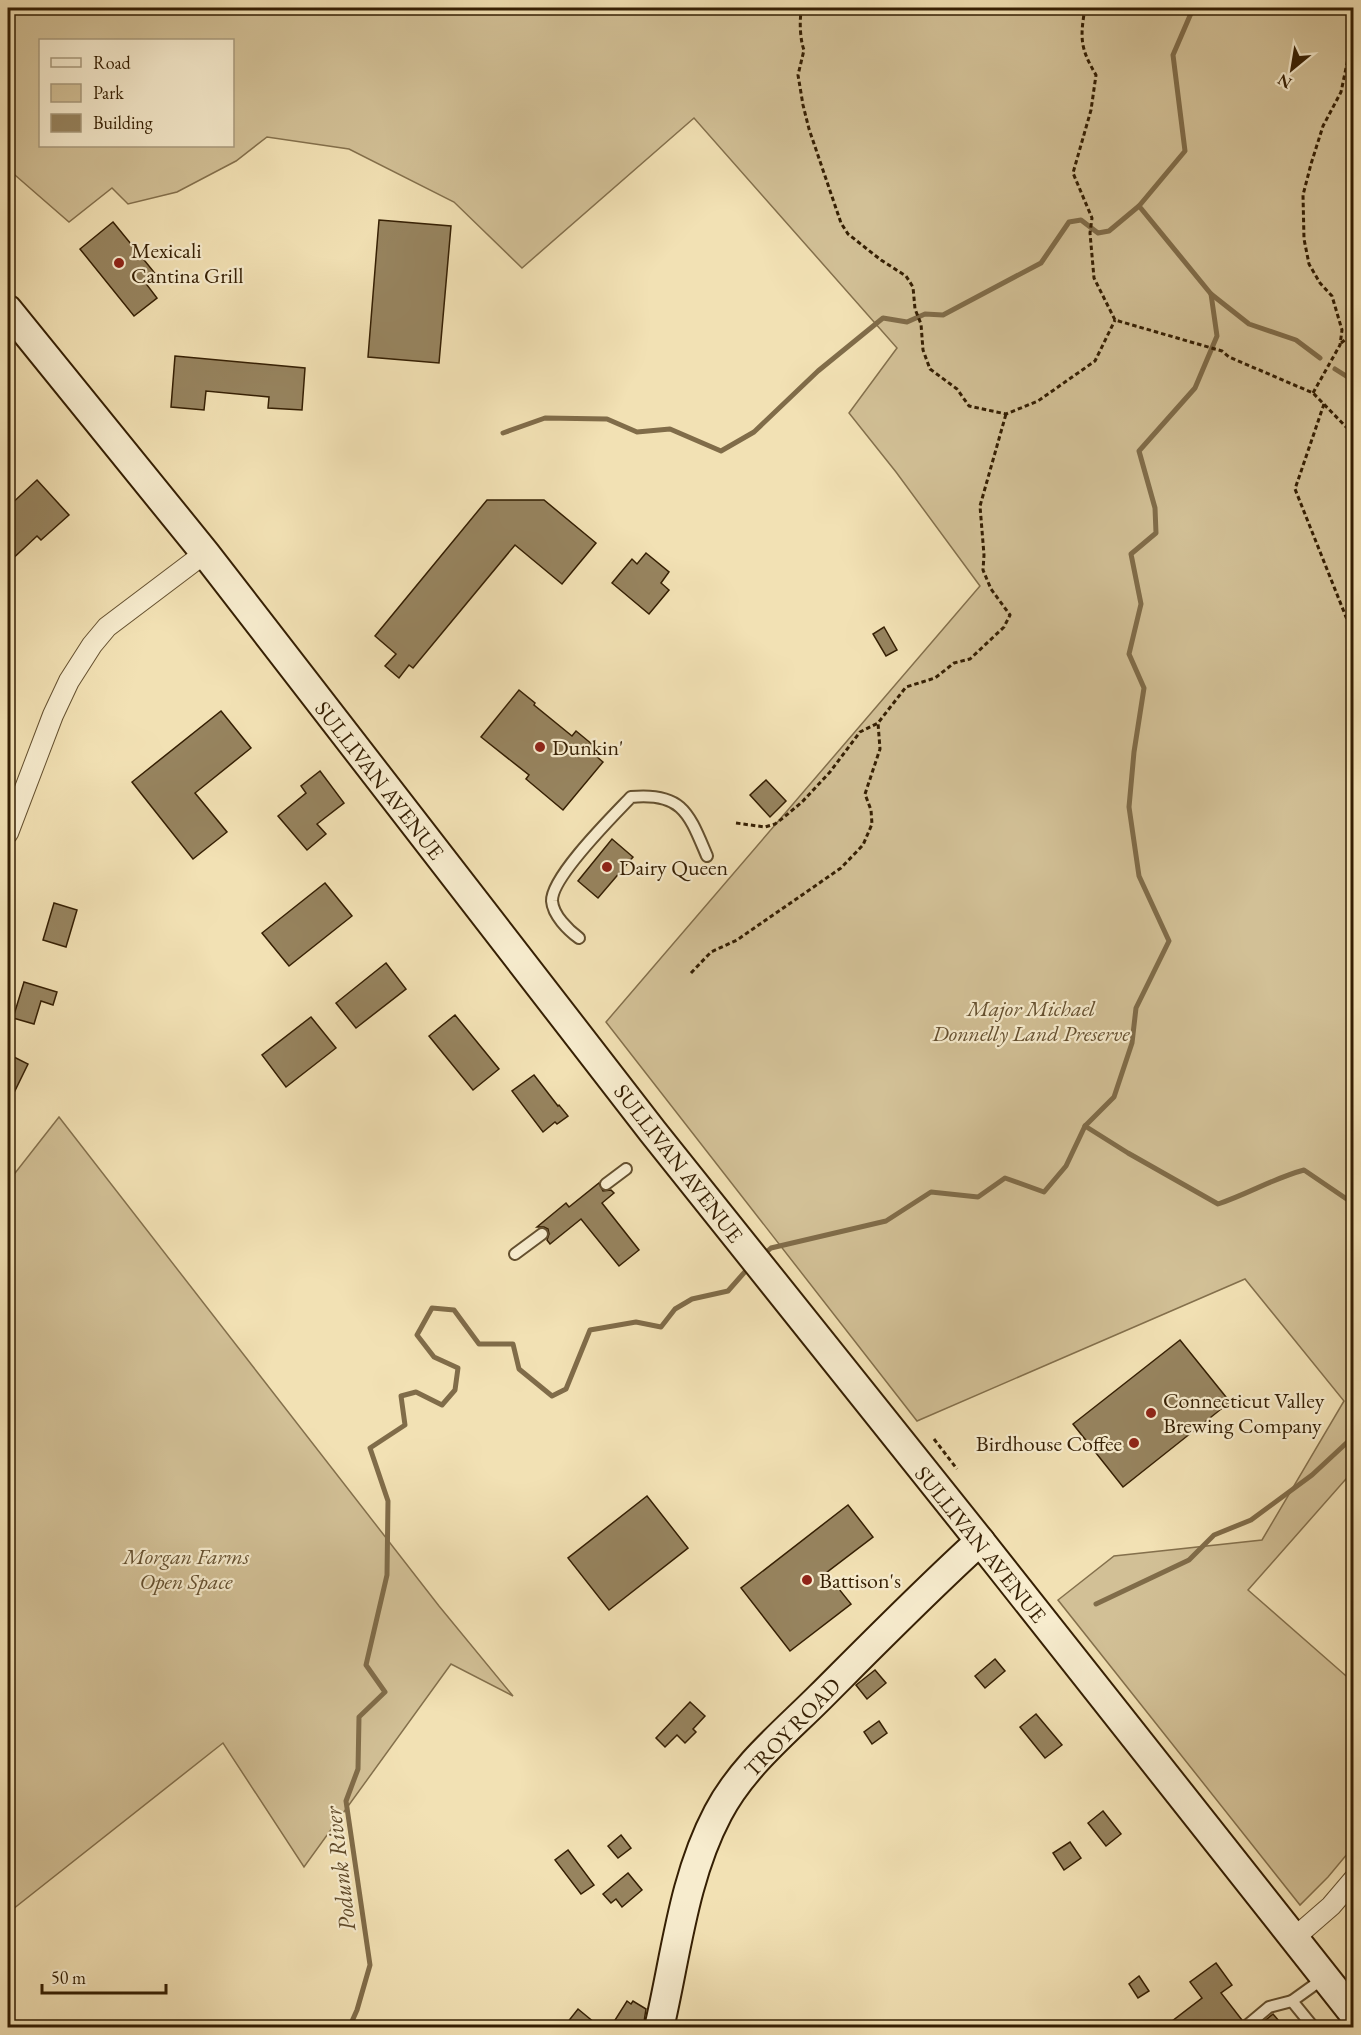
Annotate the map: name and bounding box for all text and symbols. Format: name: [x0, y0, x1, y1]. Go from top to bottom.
legend: [39, 39, 234, 147]
north arrow: [1262, 39, 1322, 99]
text: Road: [93, 51, 132, 74]
text: N: [1274, 69, 1296, 94]
text: Park: [93, 81, 124, 104]
text: Building: [93, 111, 153, 134]
place label: Mexicali Cantina Grill: [131, 236, 243, 290]
marker: Mexicali Cantina Grill: [112, 256, 126, 270]
street label: SULLIVAN AVENUE: [308, 695, 451, 866]
place label: Dunkin': [552, 733, 624, 762]
marker: Dunkin': [533, 740, 547, 754]
place label: Dairy Queen: [619, 853, 728, 882]
marker: Dairy Queen: [600, 860, 614, 874]
park label: Major Michael Donnelly Land Preserve: [931, 994, 1130, 1048]
street label: SULLIVAN AVENUE: [607, 1078, 750, 1249]
place label: Connecticut Valley Brewing Company: [1163, 1386, 1325, 1440]
marker: Connecticut Valley Brewing Company: [1144, 1406, 1158, 1420]
place label: Birdhouse Coffee: [976, 1429, 1122, 1458]
marker: Birdhouse Coffee: [1127, 1436, 1141, 1450]
street label: SULLIVAN AVENUE: [908, 1460, 1053, 1629]
park label: Morgan Farms Open Space: [121, 1542, 250, 1596]
place label: Battison's: [819, 1566, 901, 1595]
marker: Battison's: [800, 1573, 814, 1587]
street label: TROY ROAD: [738, 1671, 847, 1783]
water label: Podunk River: [316, 1803, 363, 1933]
scale bar: [42, 1957, 166, 1995]
text: 50 m: [51, 1966, 86, 1989]

